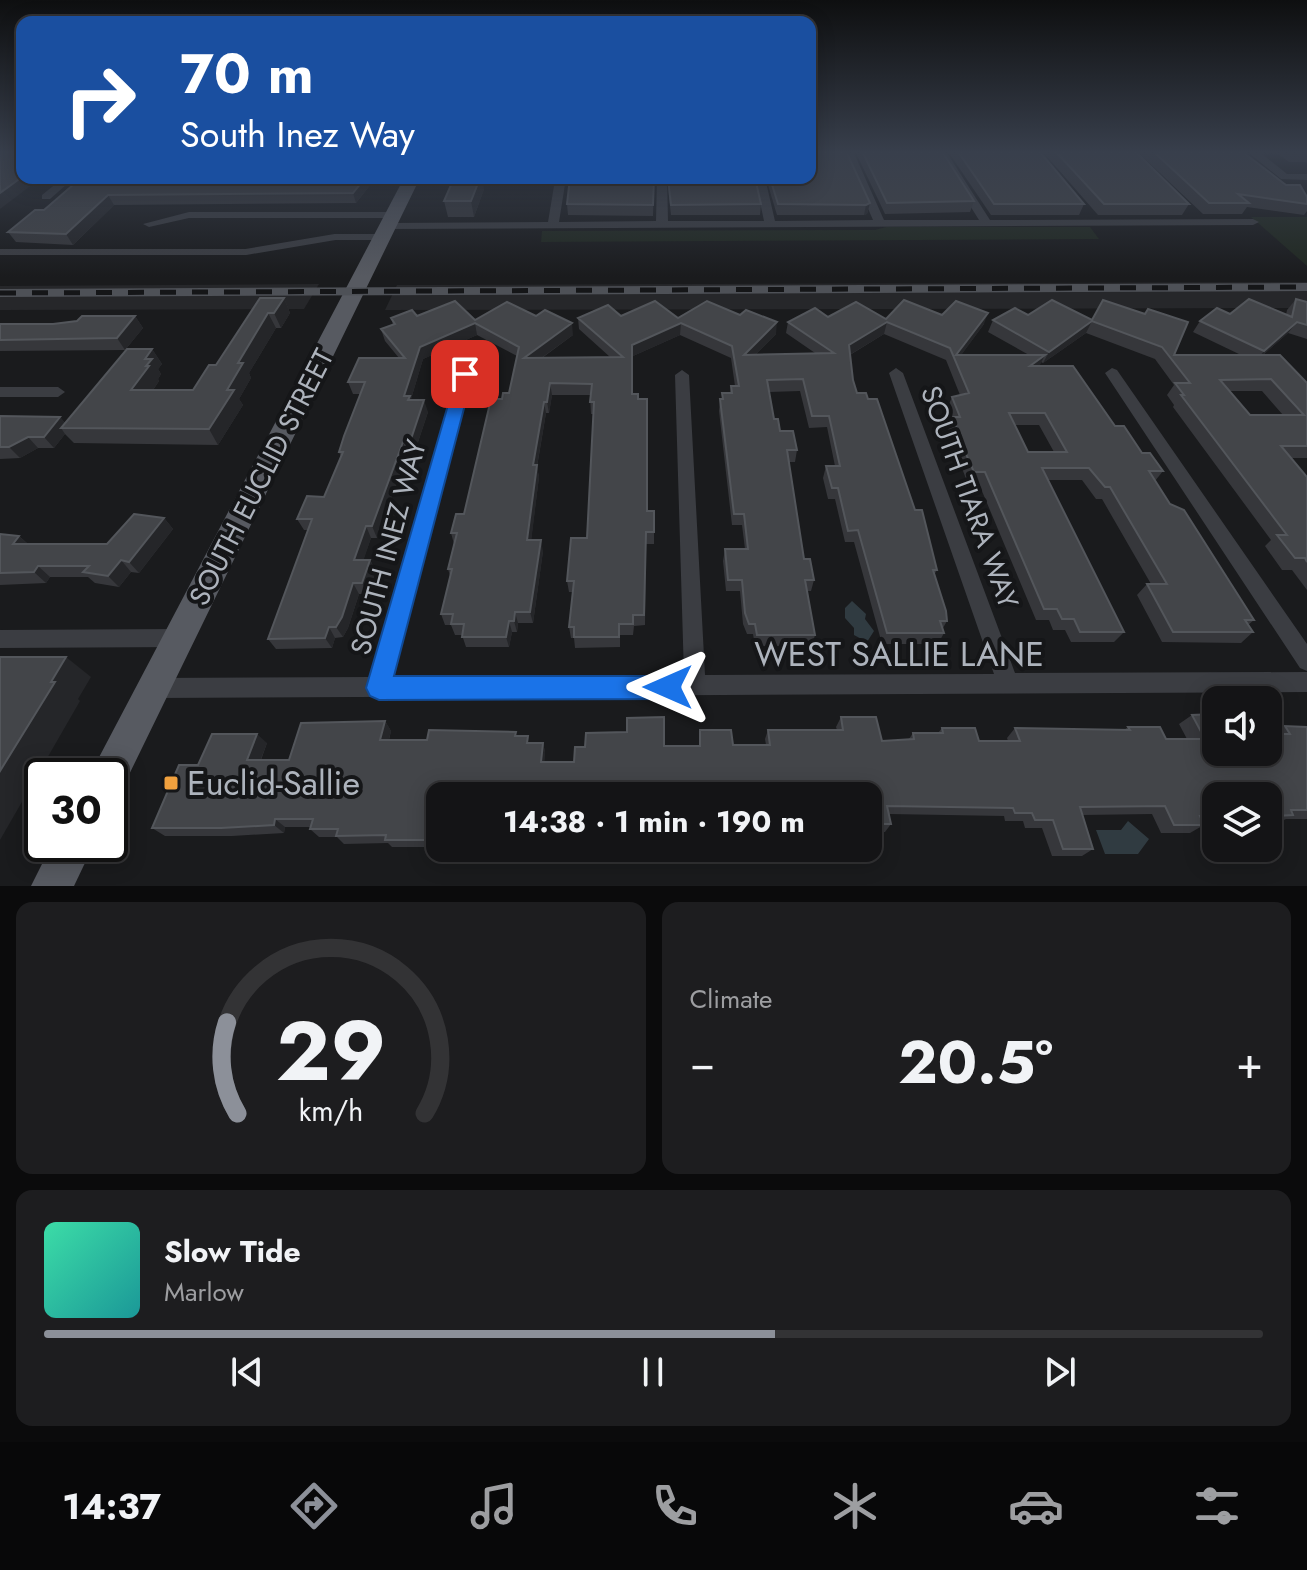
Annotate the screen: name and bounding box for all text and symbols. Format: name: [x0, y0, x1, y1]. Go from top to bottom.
text: 70 m: [180, 33, 314, 114]
icon: right: [48, 48, 152, 152]
text: South Inez Way: [180, 108, 415, 160]
pin: [431, 340, 499, 408]
street label: SOUTH EUCLID STREET: [179, 342, 344, 613]
icon: arrive: [443, 352, 487, 396]
street label: SOUTH TIARA WAY: [910, 380, 1029, 615]
street label: SOUTH INEZ WAY: [340, 435, 437, 659]
street label: WEST SALLIE LANE: [754, 630, 1044, 679]
position arrow: [626, 645, 710, 729]
map controls: [1202, 686, 1282, 862]
button: sound: [1202, 686, 1282, 766]
speed limit sign: 30: [24, 758, 128, 862]
place label: Euclid-Sallie: [187, 759, 360, 808]
marker: Euclid-Sallie: [162, 774, 180, 792]
button: layers: [1202, 782, 1282, 862]
text: 14:38 · 1 min · 190 m: [503, 800, 805, 843]
text: Climate: [690, 980, 772, 1018]
text: 29: [276, 991, 386, 1111]
text: 20.5°: [898, 1019, 1053, 1106]
text: −: [690, 1031, 715, 1095]
text: +: [1236, 1031, 1263, 1095]
text: km/h: [298, 1090, 363, 1132]
text: Slow Tide: [164, 1230, 301, 1273]
text: Marlow: [164, 1273, 244, 1311]
icon: previous: [225, 1350, 269, 1394]
icon: pause: [631, 1350, 675, 1394]
icon: next: [1038, 1350, 1082, 1394]
icon: directions: [286, 1478, 342, 1534]
icon: music: [466, 1478, 522, 1534]
icon: phone: [647, 1478, 703, 1534]
icon: climate: [827, 1478, 883, 1534]
icon: car: [1008, 1478, 1064, 1534]
icon: filters: [1189, 1478, 1245, 1534]
text: 14:37: [62, 1480, 161, 1532]

